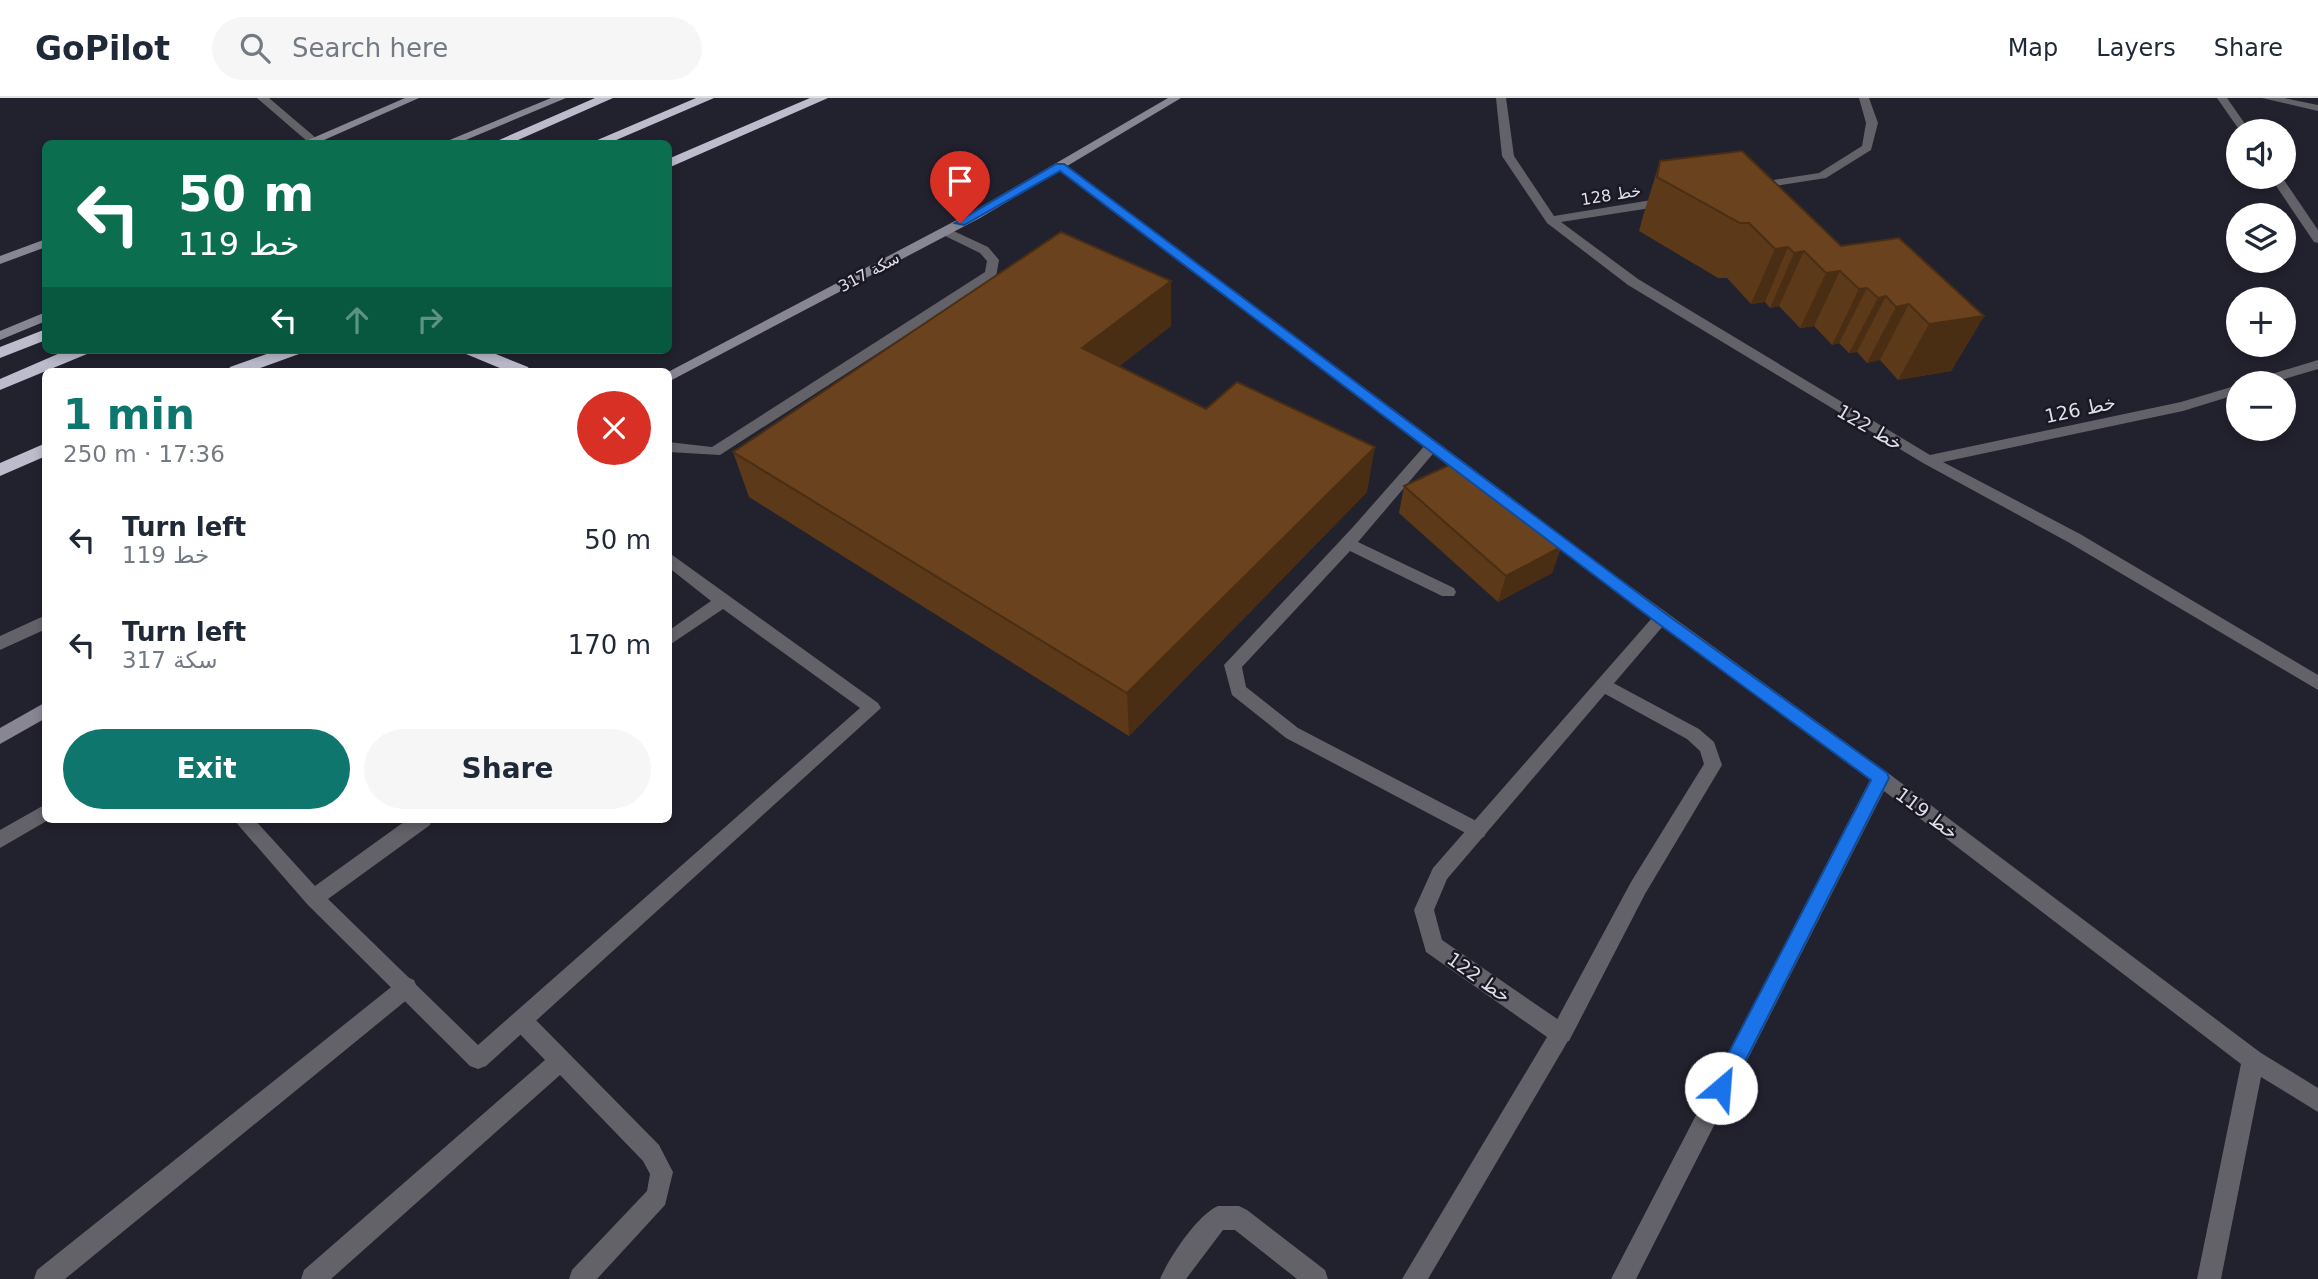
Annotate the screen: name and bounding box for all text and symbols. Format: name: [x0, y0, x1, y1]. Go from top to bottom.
search box: [212, 17, 702, 80]
text: GoPilot: [35, 29, 170, 68]
icon: search: [236, 29, 274, 67]
text: Search here: [292, 33, 448, 63]
text: Map: [2008, 34, 2058, 62]
text: Layers: [2096, 34, 2176, 62]
text: Share: [2214, 34, 2283, 62]
map controls: [2226, 119, 2296, 441]
button: sound: [2226, 119, 2296, 189]
pin: [930, 151, 990, 223]
icon: arrive: [941, 162, 979, 200]
text: 50 m: [178, 166, 314, 223]
icon: left: [63, 168, 154, 259]
street label: خط 128: [1580, 181, 1642, 209]
button: layers: [2226, 203, 2296, 273]
text: خط 119: [178, 225, 299, 263]
street label: سكة 317: [835, 248, 903, 296]
button: +: [2226, 287, 2296, 357]
icon: left: [265, 301, 303, 339]
icon: ahead: [338, 301, 376, 339]
icon: right: [411, 301, 449, 339]
button: −: [2226, 371, 2296, 441]
text: 1 min: [63, 390, 195, 439]
button: close: [577, 391, 651, 465]
street label: خط 126: [2042, 391, 2118, 427]
street label: خط 122: [1833, 399, 1907, 455]
text: 250 m · 17:36: [63, 441, 225, 467]
text: Turn left: [122, 512, 246, 542]
icon: left: [63, 521, 101, 559]
text: 50 m: [584, 525, 651, 555]
text: خط 119: [122, 542, 209, 568]
text: Turn left: [122, 617, 246, 647]
icon: left: [63, 626, 101, 664]
text: 170 m: [568, 630, 651, 660]
text: سكة 317: [122, 647, 218, 673]
button: Exit: [63, 729, 350, 809]
button: Share: [364, 729, 651, 809]
street label: خط 119: [1892, 783, 1962, 843]
street label: خط 122: [1443, 947, 1515, 1007]
position arrow: [1684, 1051, 1758, 1125]

